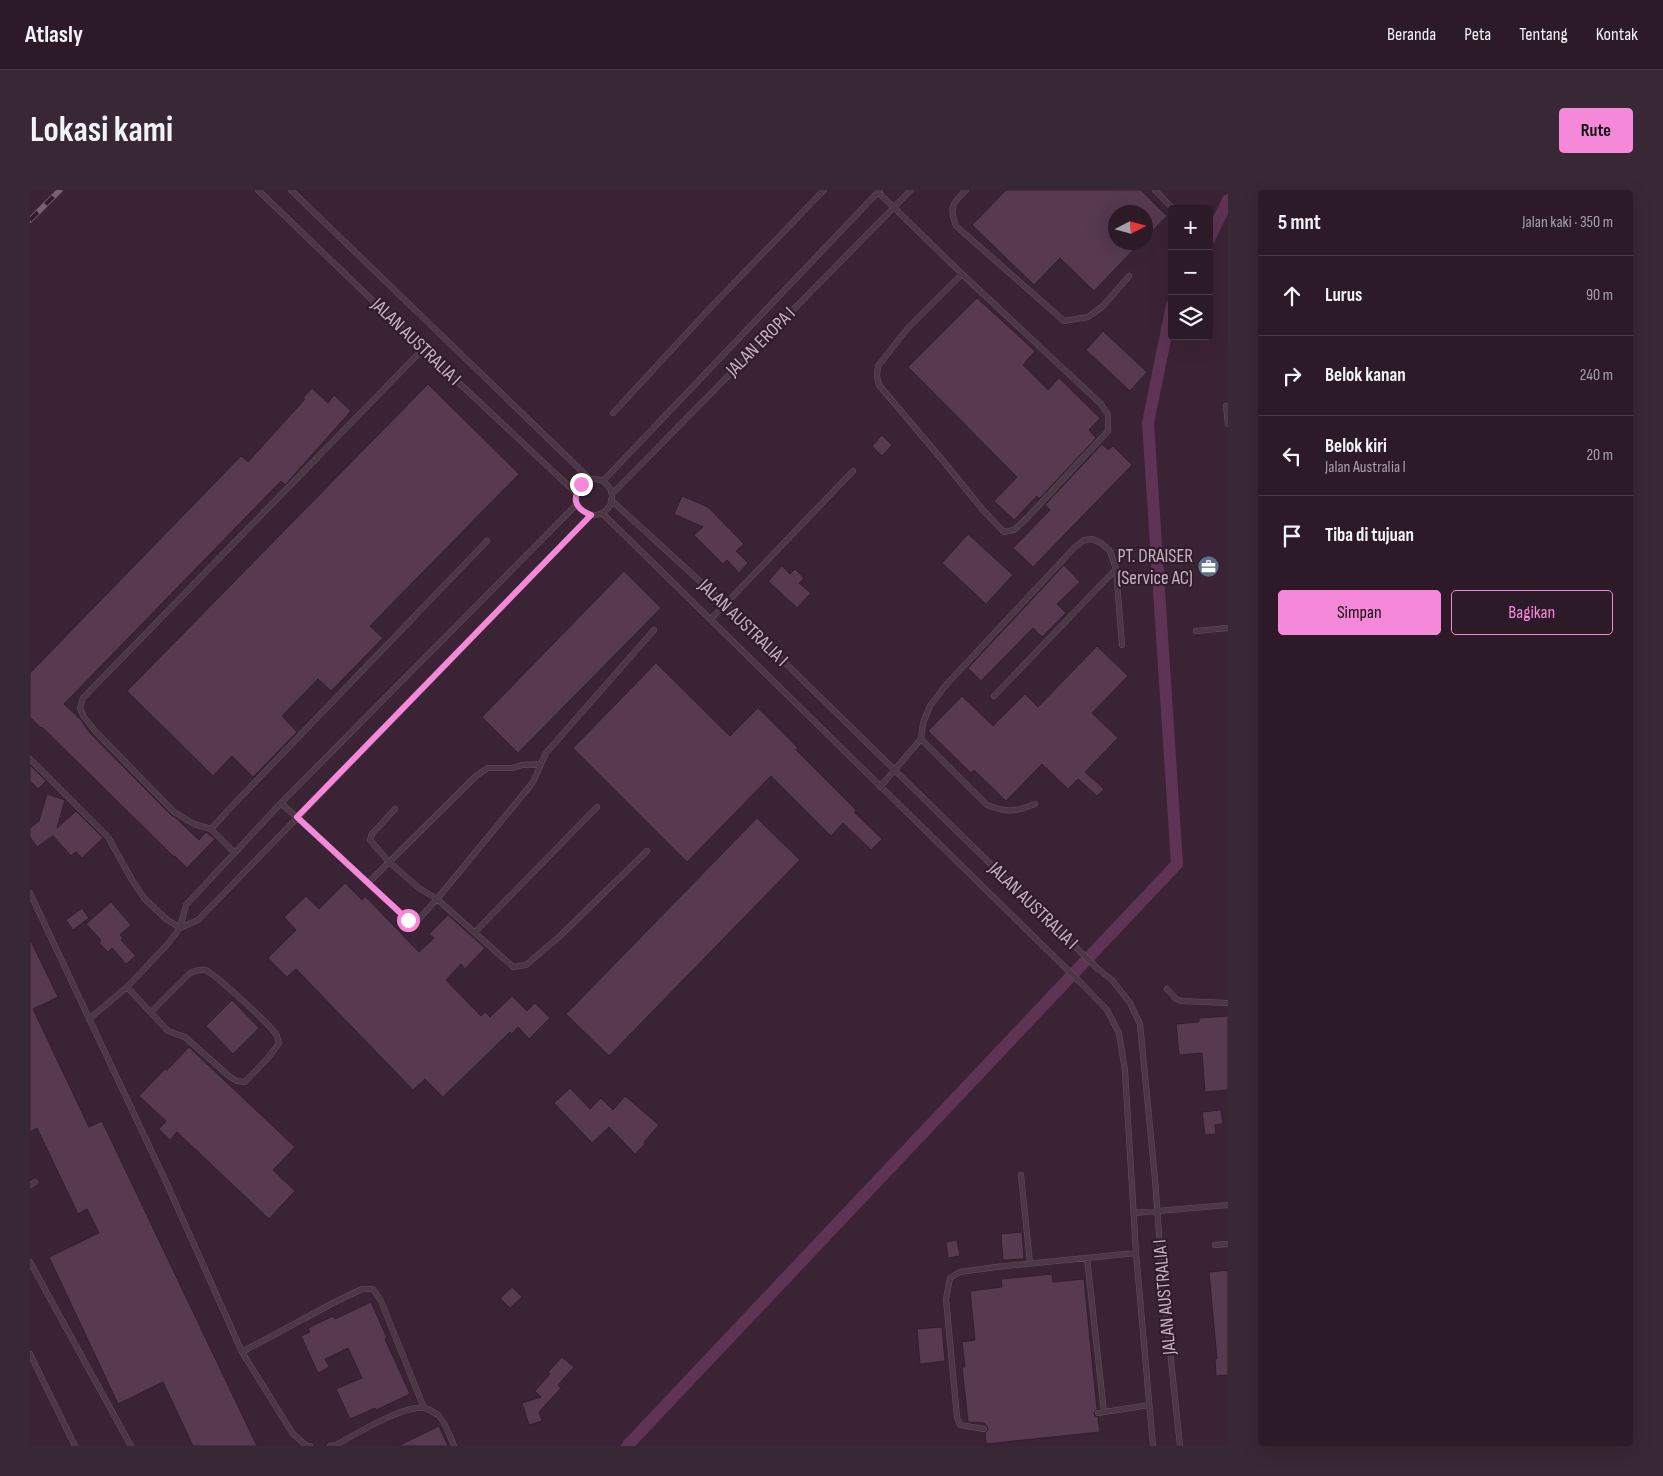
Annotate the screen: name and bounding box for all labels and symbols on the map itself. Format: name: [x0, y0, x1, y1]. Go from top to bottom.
north arrow: [1108, 205, 1153, 250]
street label: JALAN AUSTRALIA I: [366, 293, 466, 391]
street label: JALAN EROPA I: [721, 303, 800, 382]
route end: [570, 473, 593, 496]
place label: PT. DRAISER (Service AC): [1117, 545, 1193, 590]
office icon: PT. DRAISER (Service AC): [1197, 555, 1221, 579]
street label: JALAN AUSTRALIA I: [693, 574, 793, 672]
street label: JALAN AUSTRALIA I: [983, 857, 1083, 955]
route start: [397, 909, 420, 932]
street label: JALAN AUSTRALIA I: [1148, 1238, 1182, 1357]

